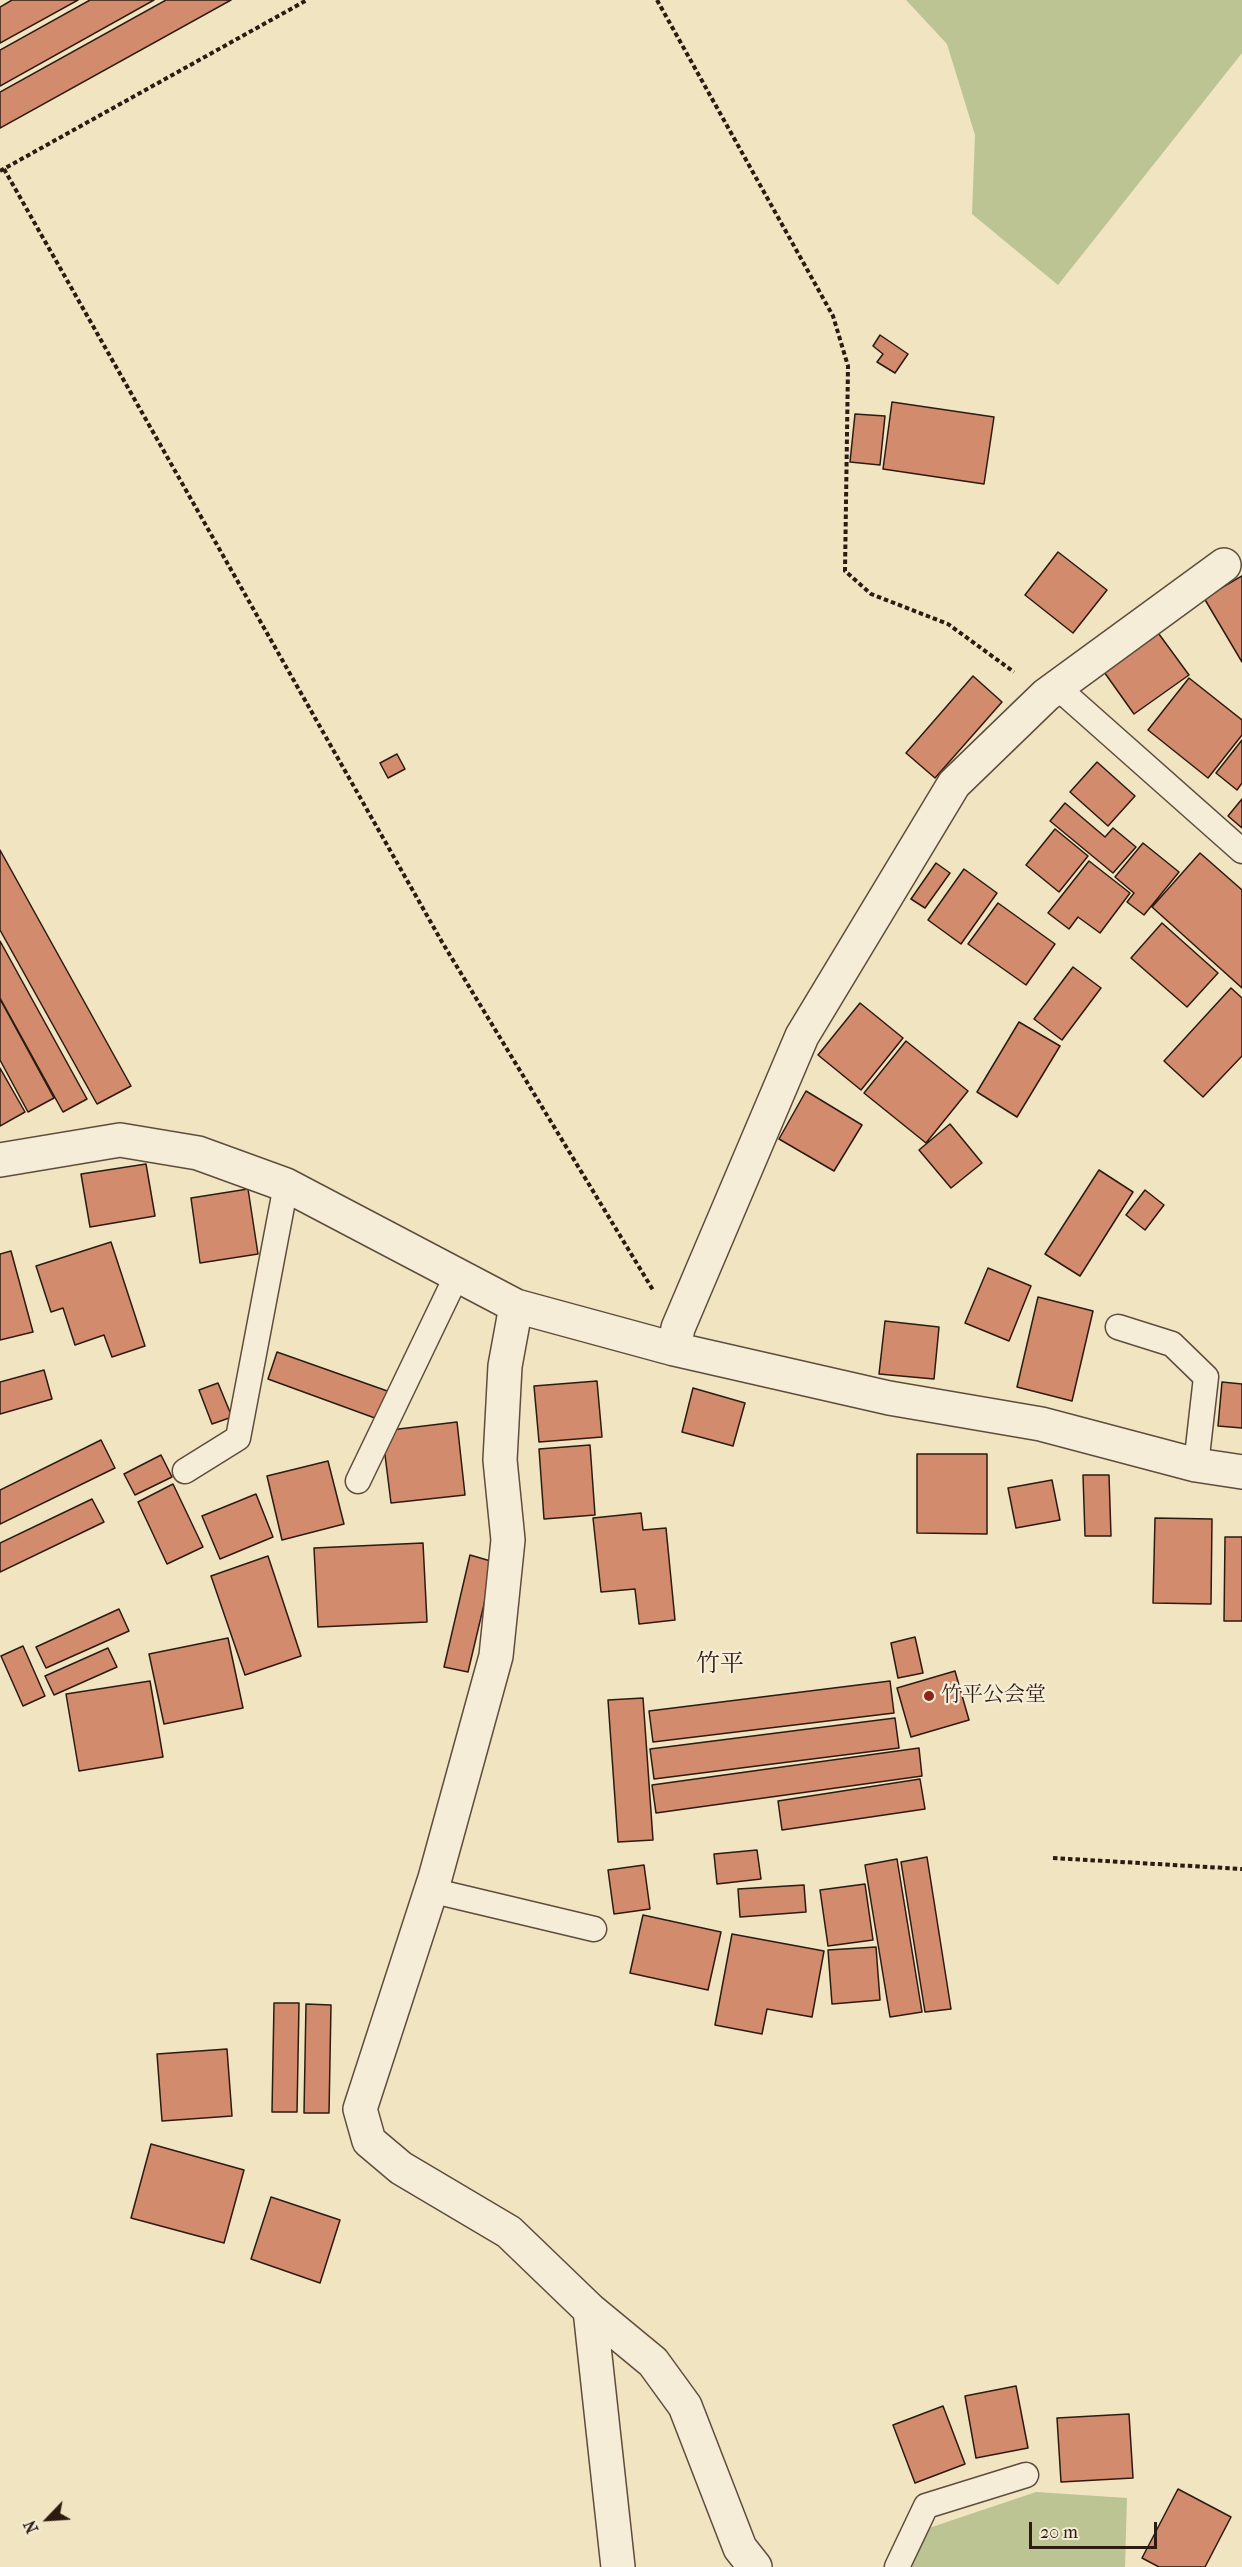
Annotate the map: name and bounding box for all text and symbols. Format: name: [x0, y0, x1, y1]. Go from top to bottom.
district label: 竹平: [696, 1651, 744, 1679]
place label: 竹平公会堂: [941, 1683, 1046, 1709]
marker: 竹平公会堂: [922, 1689, 936, 1703]
north arrow: [18, 2489, 78, 2549]
scale bar: [1032, 2510, 1160, 2548]
text: N: [20, 2517, 42, 2536]
text: 20 m: [1040, 2522, 1078, 2543]

